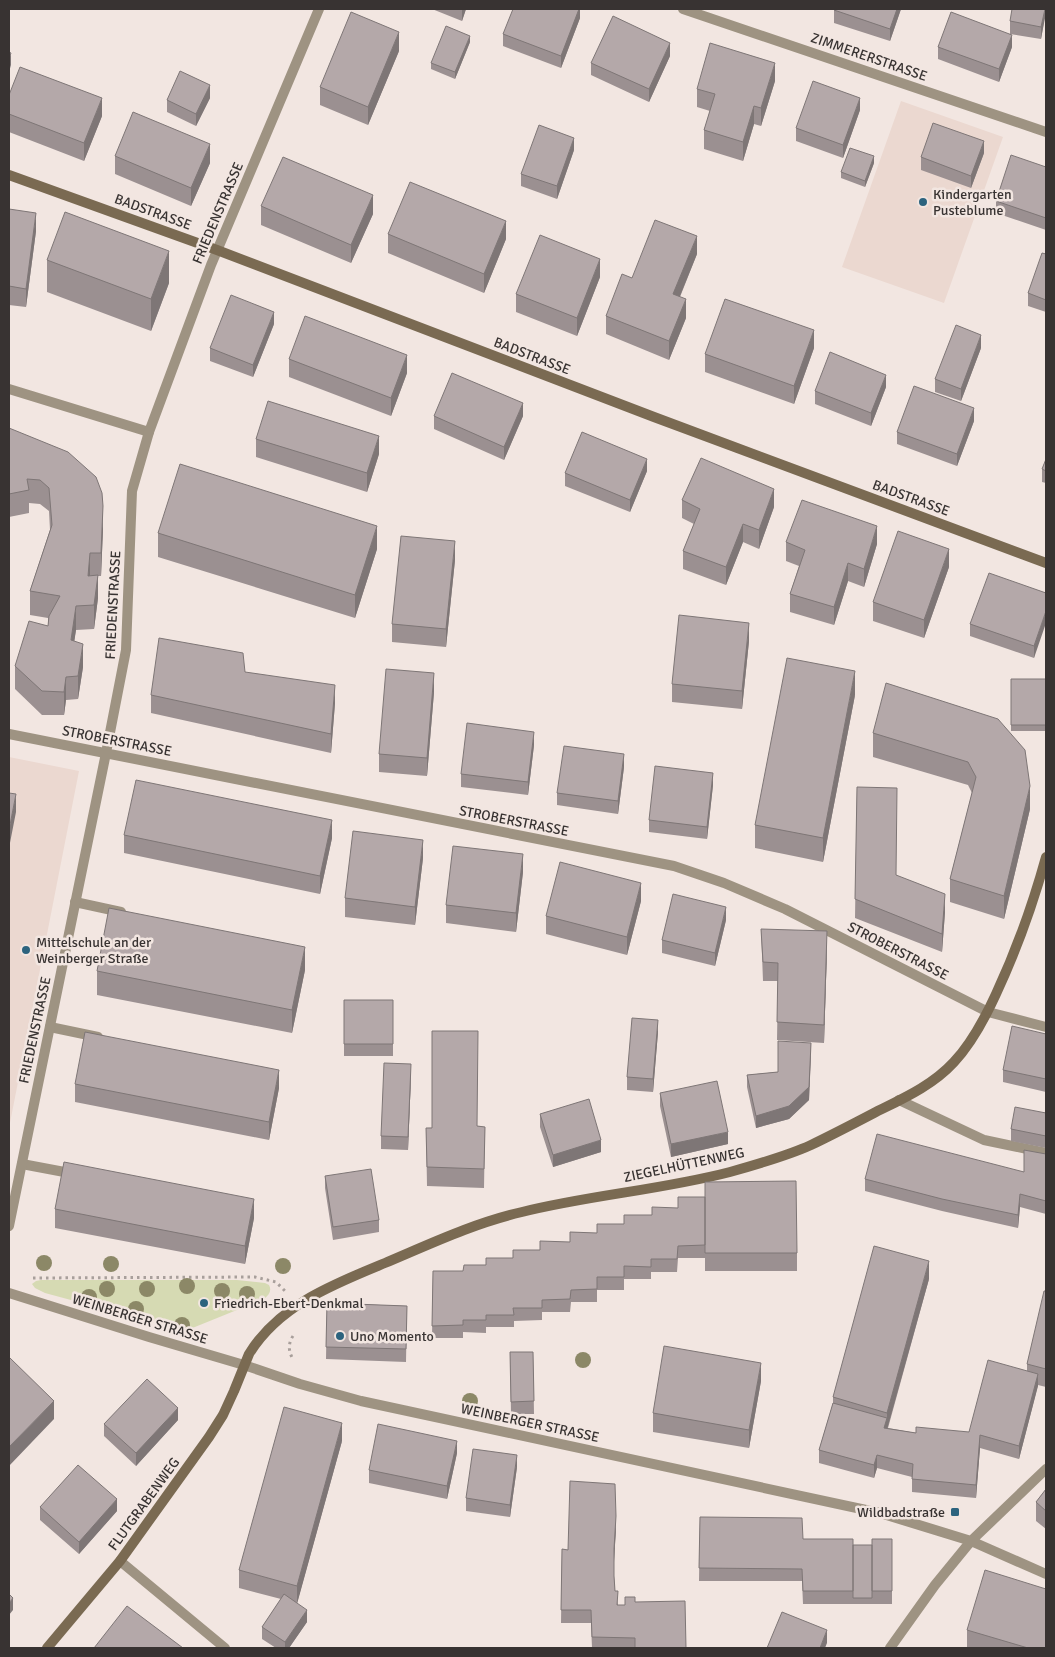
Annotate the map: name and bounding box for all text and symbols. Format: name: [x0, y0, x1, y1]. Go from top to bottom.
street label: ZIMMERERSTRASSE: [809, 29, 930, 85]
street label: FRIEDENSTRASSE: [189, 159, 247, 266]
place label: Kindergarten Pusteblume: [933, 186, 1012, 219]
street label: BADSTRASSE: [112, 190, 194, 234]
marker: Kindergarten Pusteblume: [917, 196, 929, 208]
street label: BADSTRASSE: [491, 334, 573, 378]
street label: BADSTRASSE: [870, 476, 952, 520]
street label: FRIEDENSTRASSE: [102, 550, 124, 660]
street label: STROBERSTRASSE: [61, 722, 173, 760]
street label: STROBERSTRASSE: [458, 802, 570, 840]
street label: STROBERSTRASSE: [845, 918, 951, 984]
place label: Mittelschule an der Weinberger Straße: [36, 934, 152, 967]
marker: Mittelschule an der Weinberger Straße: [20, 944, 32, 956]
street label: FRIEDENSTRASSE: [15, 975, 55, 1085]
street label: ZIEGELHÜTTENWEG: [622, 1144, 746, 1186]
street label: WEINBERGER STRASSE: [70, 1290, 210, 1348]
place label: Friedrich-Ebert-Denkmal: [214, 1295, 364, 1312]
marker: Friedrich-Ebert-Denkmal: [198, 1297, 210, 1309]
place label: Uno Momento: [350, 1328, 434, 1345]
marker: Uno Momento: [334, 1330, 346, 1342]
street label: WEINBERGER STRASSE: [459, 1400, 601, 1446]
street label: FLUTGRABENWEG: [105, 1454, 183, 1554]
place label: Wildbadstraße: [857, 1504, 945, 1521]
marker: Wildbadstraße: [949, 1506, 961, 1518]

